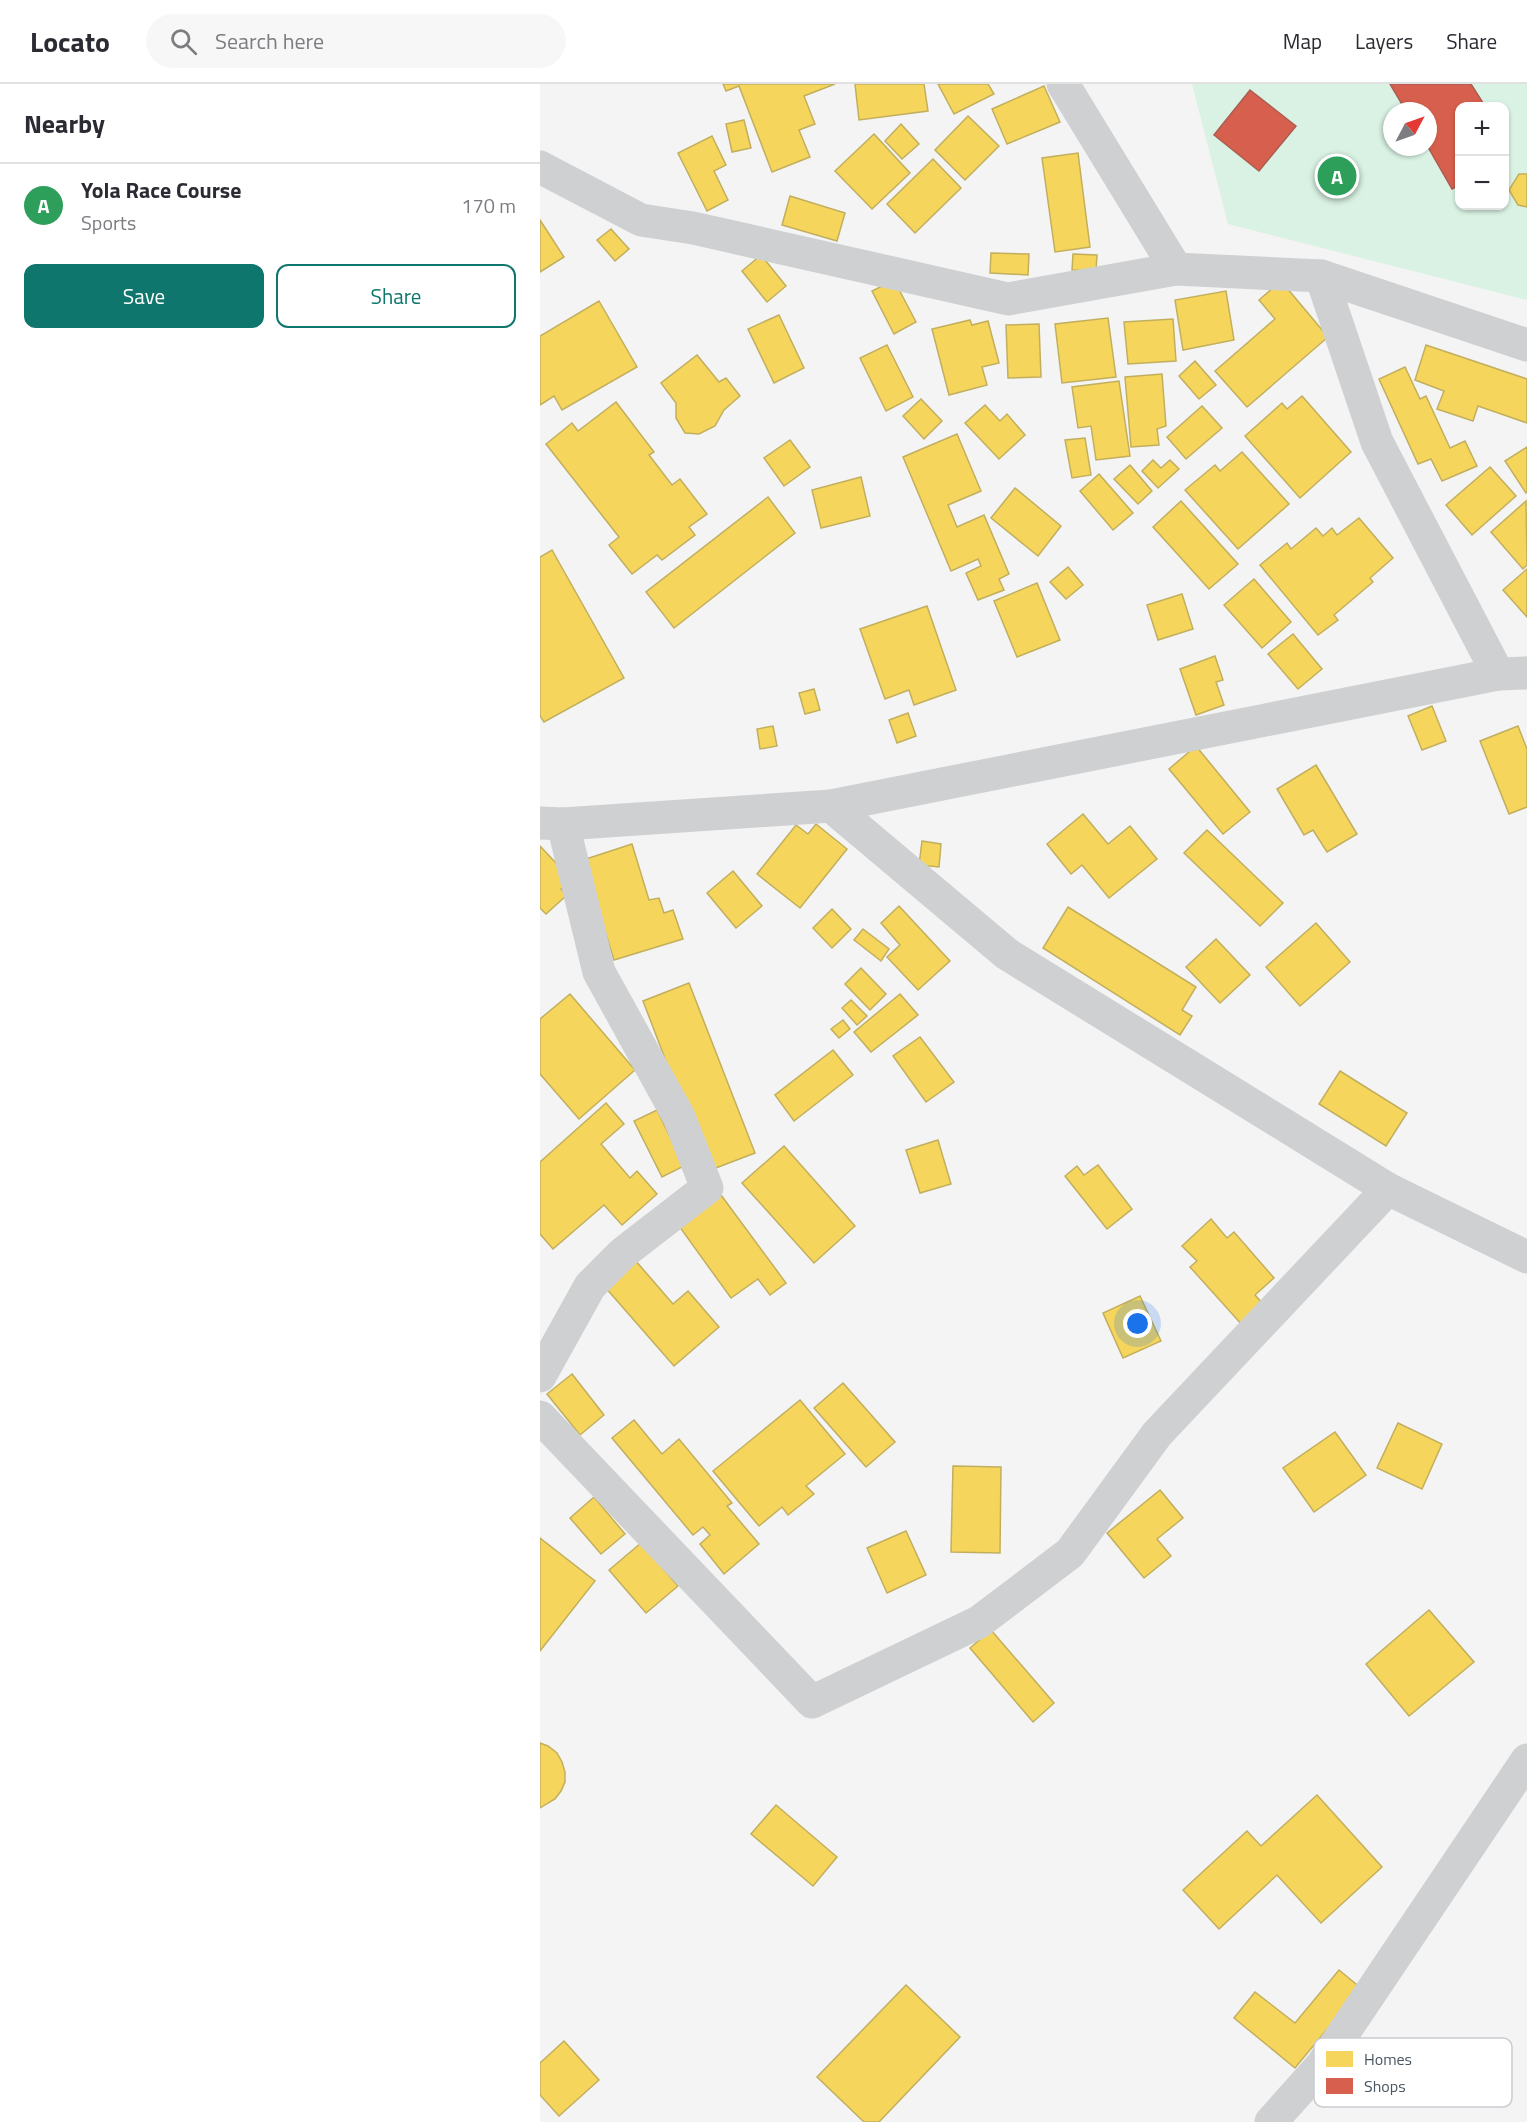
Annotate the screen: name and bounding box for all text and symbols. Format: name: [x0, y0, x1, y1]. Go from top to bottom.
search box: [146, 14, 566, 68]
text: Locato: [30, 20, 110, 63]
text: Search here: [215, 24, 324, 58]
icon: search: [167, 25, 200, 58]
text: Map: [1283, 25, 1322, 57]
text: Layers: [1355, 25, 1413, 57]
text: Share: [1446, 25, 1497, 57]
north arrow: [1383, 102, 1437, 156]
map controls: [1455, 102, 1509, 210]
button: +: [1455, 102, 1509, 156]
text: Nearby: [24, 104, 105, 143]
pin: A: [1318, 154, 1356, 199]
button: −: [1455, 156, 1509, 210]
text: Yola Race Course: [81, 173, 241, 207]
text: A: [37, 190, 50, 221]
text: 170 m: [461, 190, 516, 221]
text: Sports: [81, 207, 136, 238]
button: Save: [24, 264, 264, 328]
button: Share: [276, 264, 516, 328]
your location: [1123, 1309, 1152, 1338]
legend: [1314, 2038, 1512, 2107]
text: Homes: [1364, 2047, 1412, 2071]
text: Shops: [1364, 2074, 1406, 2098]

